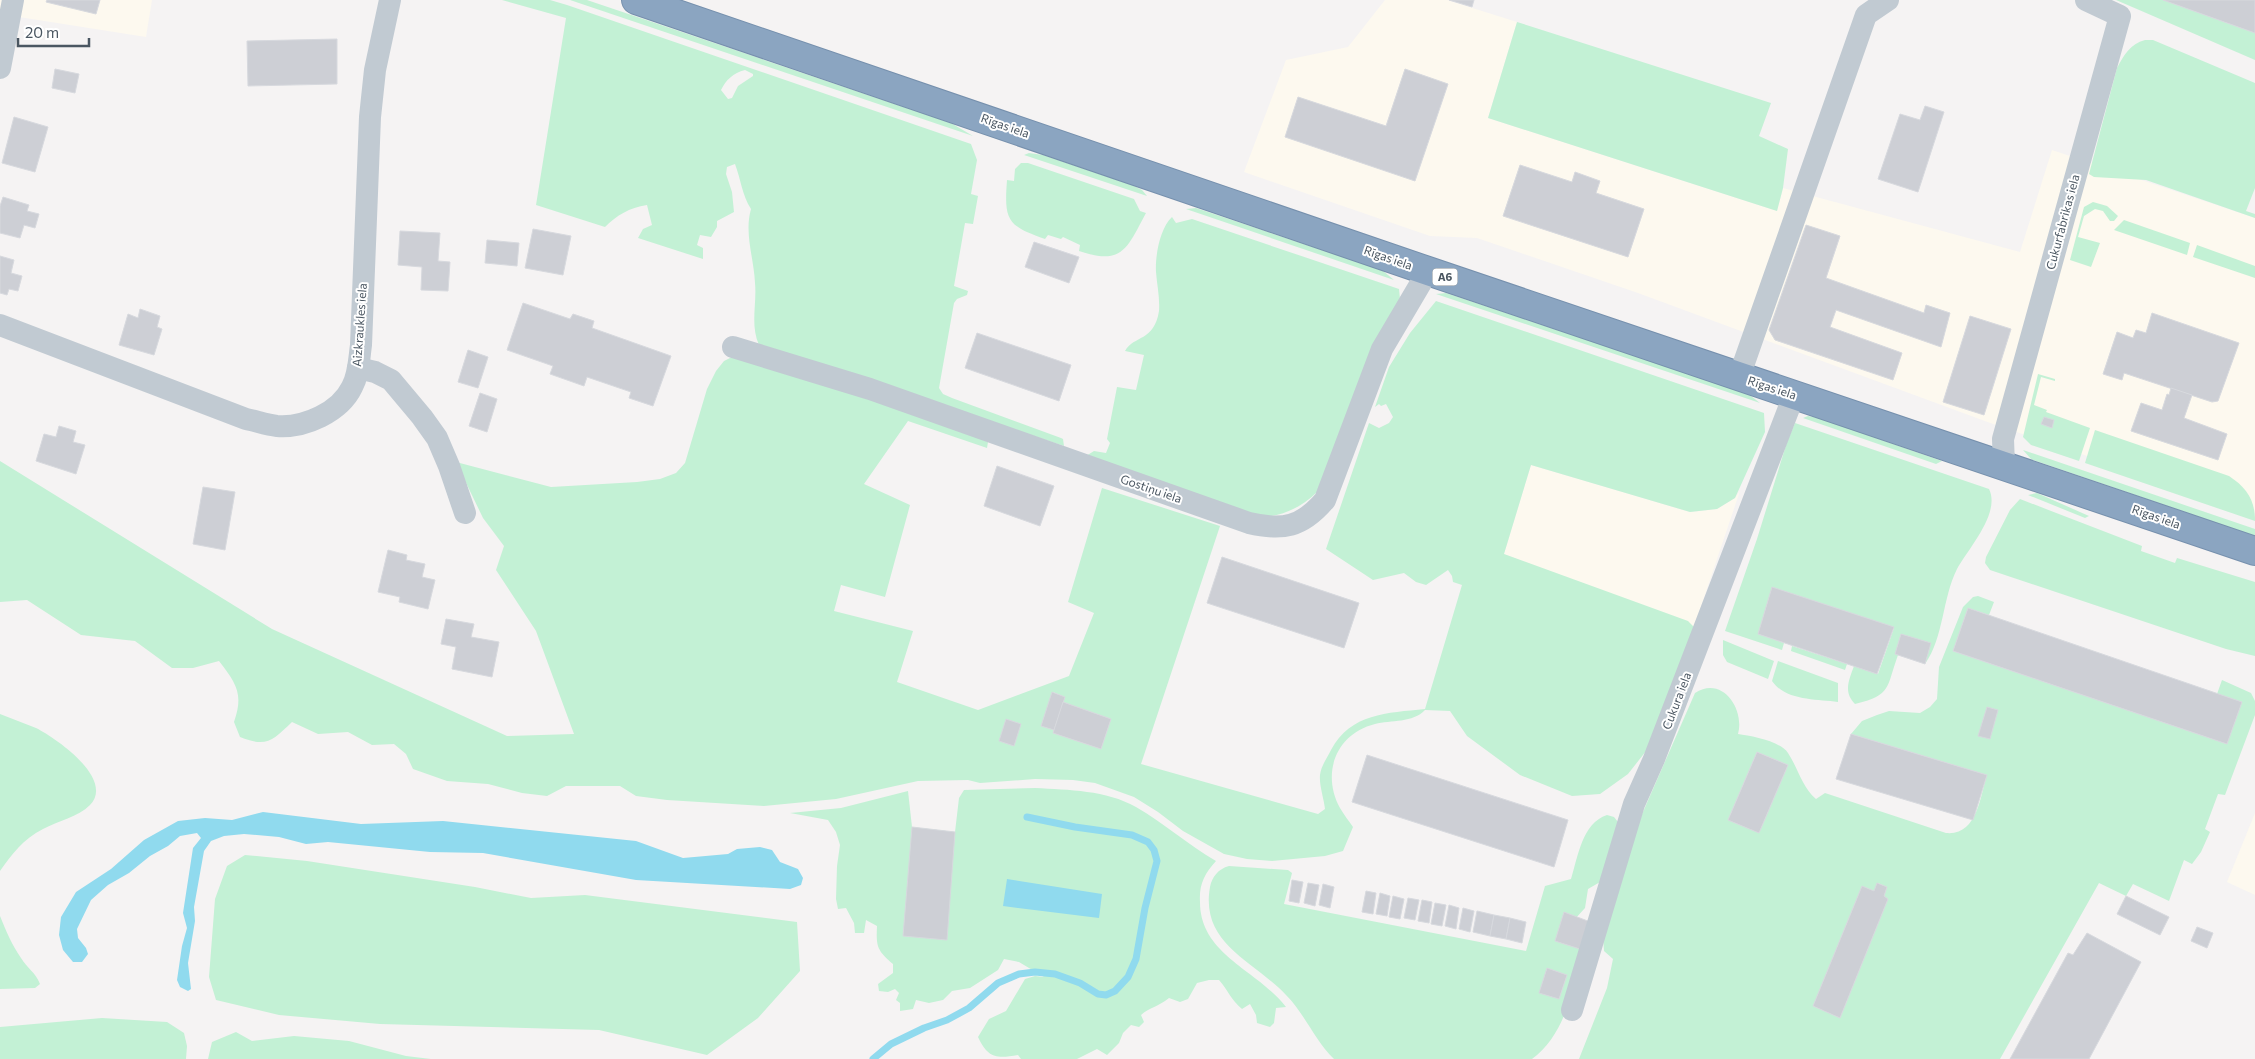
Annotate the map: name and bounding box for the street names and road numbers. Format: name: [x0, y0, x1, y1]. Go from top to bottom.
street label: Rīgas iela: [979, 110, 1031, 140]
street label: Cukurfabrikas iela: [2043, 173, 2081, 271]
street label: Rīgas iela: [1362, 242, 1414, 272]
road number: A6: [1432, 268, 1458, 286]
street label: Aizkraukles iela: [349, 283, 369, 367]
street label: Rīgas iela: [1746, 373, 1798, 401]
street label: Gostiņu iela: [1118, 471, 1184, 507]
street label: Rīgas iela: [2130, 501, 2182, 531]
street label: Cukura iela: [1659, 670, 1693, 731]

